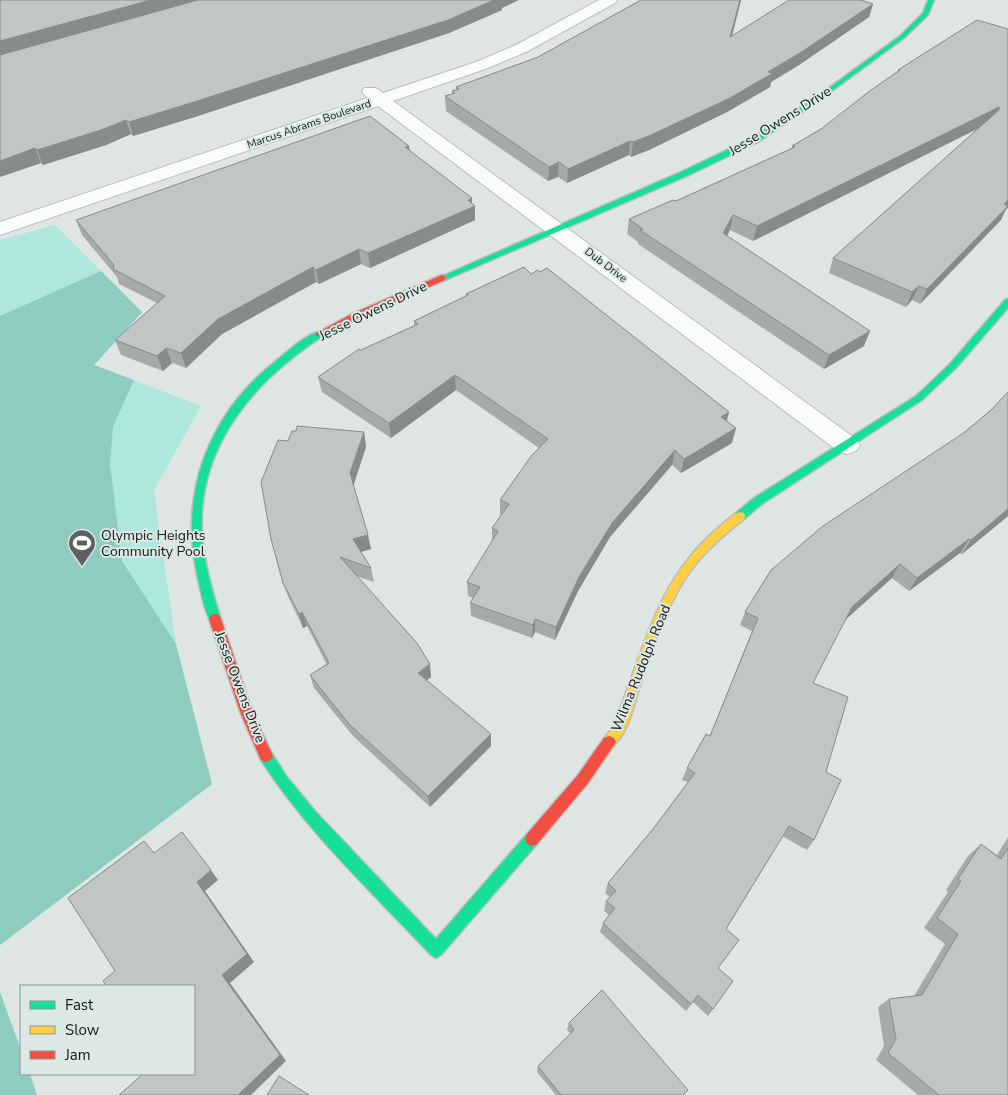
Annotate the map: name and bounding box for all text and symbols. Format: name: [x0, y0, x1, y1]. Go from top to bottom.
street label: Jesse Owens Drive: [724, 82, 835, 161]
street label: Marcus Abrams Boulevard: [245, 96, 373, 152]
street label: Dub Drive: [582, 244, 630, 286]
street label: Jesse Owens Drive: [315, 277, 430, 346]
place label: Olympic Heights Community Pool: [101, 526, 206, 561]
sports icon: Olympic Heights Community Pool: [67, 528, 97, 567]
street label: Wilma Rudolph Road: [607, 602, 675, 734]
street label: Jesse Owens Drive: [210, 628, 270, 745]
legend: [20, 985, 195, 1075]
text: Fast: [65, 995, 94, 1015]
text: Slow: [65, 1020, 100, 1040]
text: Jam: [64, 1045, 91, 1065]

